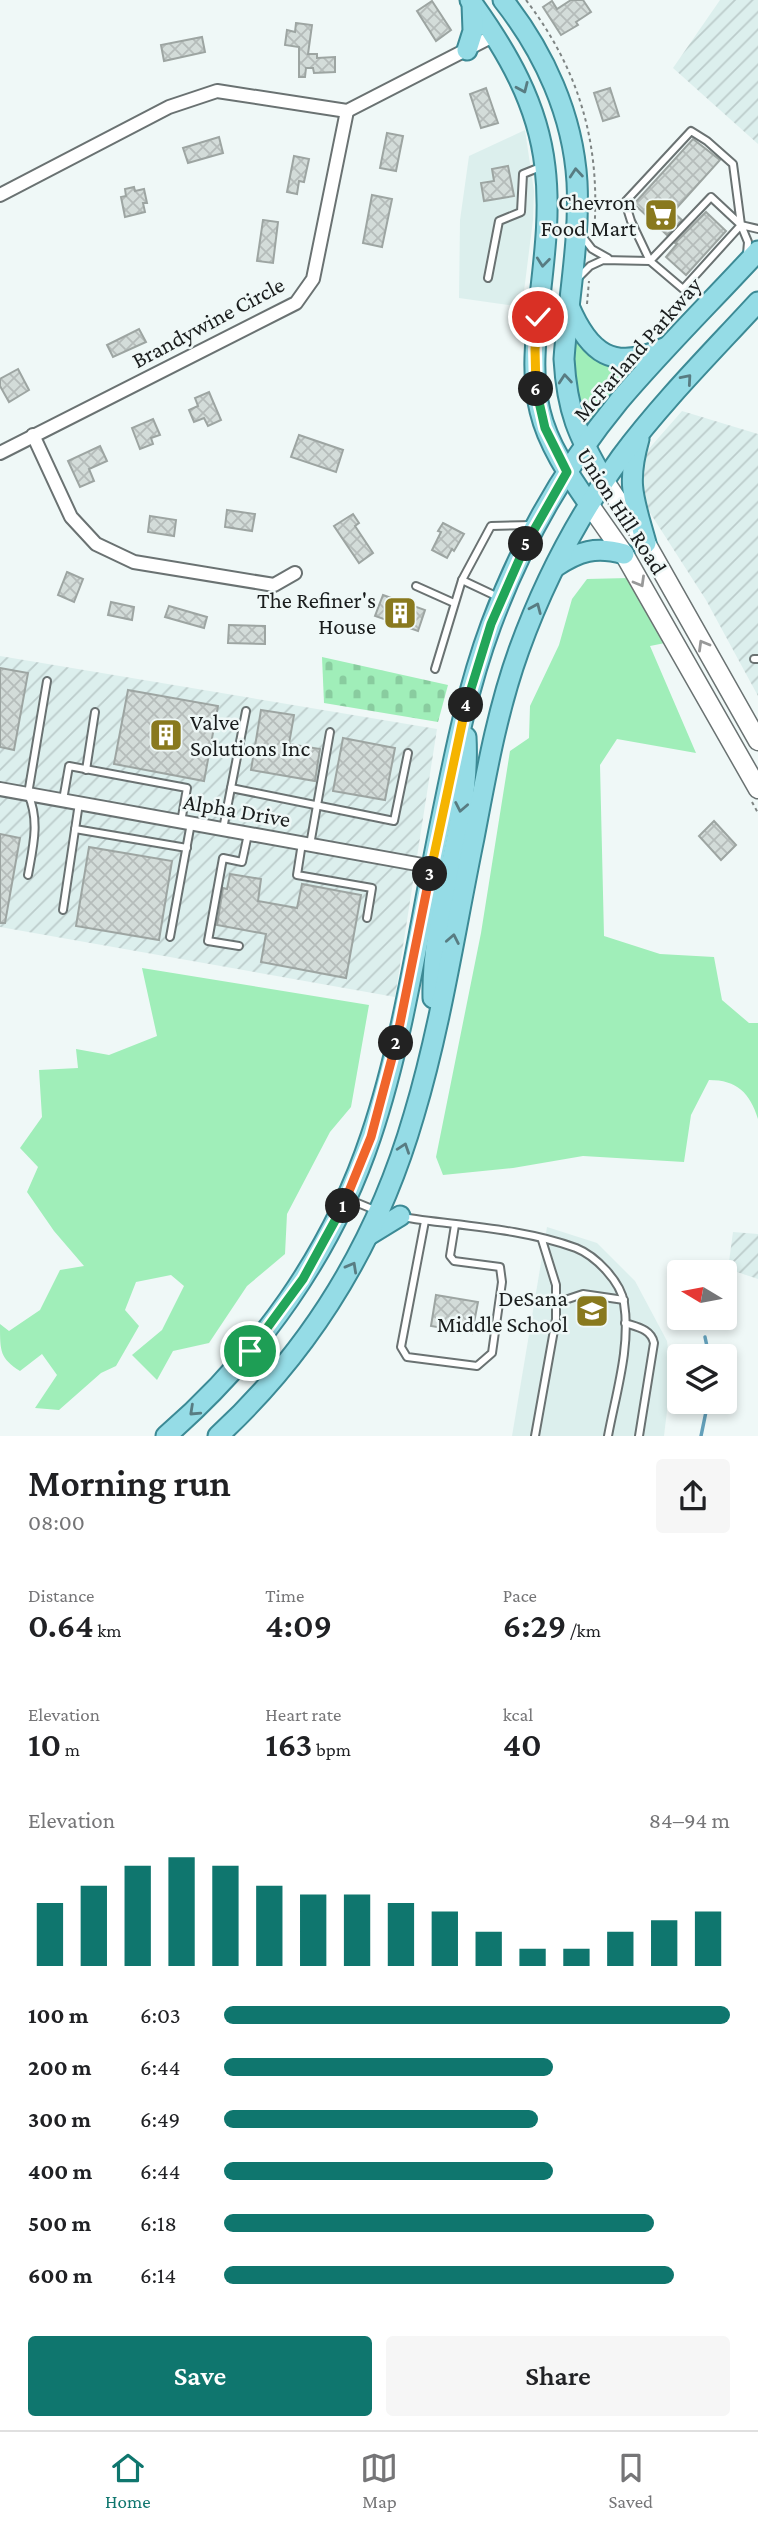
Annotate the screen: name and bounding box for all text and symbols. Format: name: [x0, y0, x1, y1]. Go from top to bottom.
one-way arrow: [515, 81, 529, 93]
one-way arrow: [569, 167, 584, 178]
place label: Chevron Food Mart: [540, 189, 636, 241]
supermarket icon: Chevron Food Mart: [642, 196, 680, 234]
one-way arrow: [536, 256, 551, 268]
street label: Brandywine Circle: [127, 271, 289, 373]
street label: McFarland Parkway: [567, 272, 707, 426]
pin: [508, 287, 568, 347]
icon: check: [519, 298, 557, 336]
pin: 6: [518, 372, 554, 406]
one-way arrow: [558, 373, 573, 384]
one-way arrow: [679, 374, 691, 387]
text: 6: [530, 378, 541, 399]
street label: Union Hill Road: [571, 443, 673, 579]
pin: 5: [508, 526, 544, 562]
text: 5: [521, 533, 530, 554]
one-way arrow: [631, 574, 644, 587]
place label: The Refiner's House: [257, 587, 376, 639]
building icon: The Refiner's House: [381, 594, 419, 632]
one-way arrow: [528, 603, 542, 615]
one-way arrow: [699, 639, 712, 652]
pin: 4: [448, 688, 484, 722]
text: 4: [460, 694, 471, 715]
place label: Valve Solutions Inc: [190, 709, 310, 761]
building icon: Valve Solutions Inc: [147, 716, 185, 754]
street label: Alpha Drive: [181, 788, 293, 832]
one-way arrow: [455, 801, 470, 813]
pin: 3: [412, 856, 448, 892]
text: 3: [425, 863, 434, 884]
one-way arrow: [445, 933, 460, 945]
pin: 2: [378, 1026, 414, 1060]
text: 2: [391, 1032, 400, 1053]
one-way arrow: [396, 1142, 410, 1154]
pin: 1: [326, 1188, 360, 1224]
text: 1: [339, 1195, 346, 1216]
north arrow: [667, 1260, 737, 1330]
map controls: [667, 1260, 737, 1414]
one-way arrow: [344, 1262, 357, 1275]
place label: DeSana Middle School: [437, 1285, 568, 1337]
school or university icon: DeSana Middle School: [573, 1292, 611, 1330]
pin: [220, 1321, 280, 1381]
icon: arrive: [231, 1332, 269, 1370]
button: layers: [667, 1344, 737, 1414]
one-way arrow: [189, 1403, 202, 1416]
button: share: [656, 1459, 730, 1533]
text: Morning run: [28, 1462, 231, 1504]
text: 08:00: [28, 1509, 85, 1535]
text: Distance: [28, 1585, 94, 1606]
text: Time: [265, 1585, 304, 1606]
text: Pace: [503, 1585, 537, 1606]
text: 0.64: [28, 1606, 94, 1645]
text: 4:09: [265, 1606, 332, 1645]
text: 6:29: [503, 1606, 566, 1645]
text: km: [94, 1620, 122, 1641]
text: /km: [566, 1620, 601, 1641]
text: Elevation: [28, 1704, 100, 1725]
text: Heart rate: [265, 1704, 341, 1725]
text: kcal: [503, 1704, 533, 1725]
text: 10: [28, 1725, 61, 1764]
text: 163: [265, 1725, 312, 1764]
text: 40: [503, 1725, 542, 1764]
text: m: [61, 1739, 80, 1760]
text: bpm: [312, 1739, 351, 1760]
text: Elevation: [28, 1807, 115, 1833]
text: 84–94 m: [649, 1807, 730, 1833]
text: 100 m: [28, 2002, 88, 2028]
text: 6:03: [140, 2002, 181, 2028]
text: 200 m: [28, 2054, 92, 2080]
text: 6:44: [140, 2054, 180, 2080]
text: 300 m: [28, 2106, 91, 2132]
text: 6:49: [140, 2106, 180, 2132]
text: 400 m: [28, 2158, 92, 2184]
text: 6:44: [140, 2158, 180, 2184]
text: 500 m: [28, 2210, 91, 2236]
text: 6:18: [140, 2210, 177, 2236]
text: 600 m: [28, 2262, 92, 2288]
text: 6:14: [140, 2262, 176, 2288]
button: Save: [28, 2336, 372, 2416]
button: Share: [386, 2336, 730, 2416]
tab: Home: [105, 2449, 151, 2512]
tab: Map: [360, 2449, 398, 2512]
tab: Saved: [608, 2449, 653, 2512]

